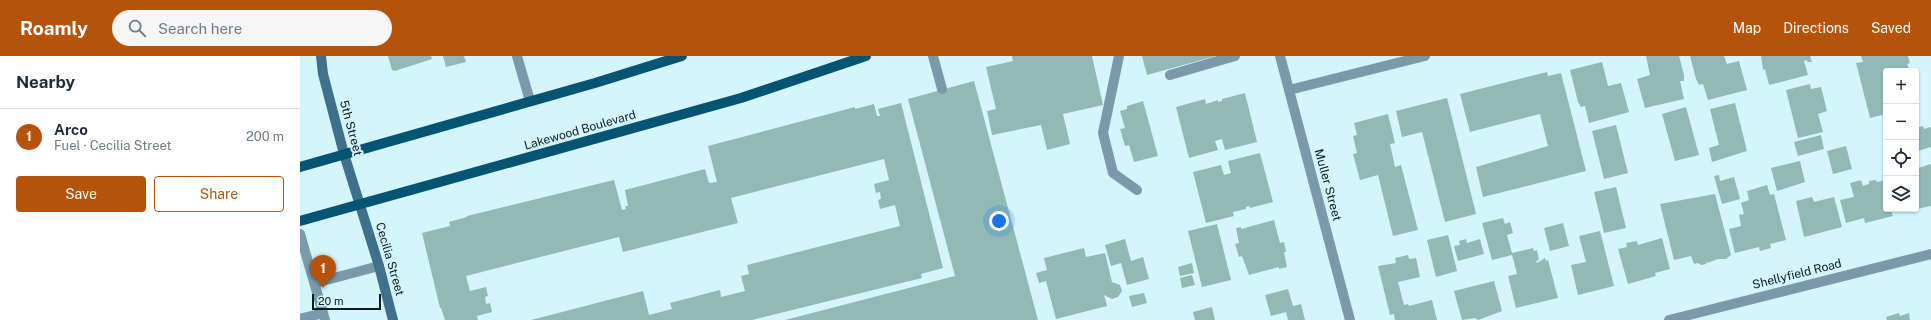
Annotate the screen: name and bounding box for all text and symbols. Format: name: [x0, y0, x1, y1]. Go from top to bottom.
search box: [112, 10, 392, 46]
text: Roamly: [20, 17, 88, 39]
icon: search: [126, 17, 148, 39]
text: Search here: [158, 20, 242, 37]
text: Map: [1733, 20, 1761, 36]
text: Directions: [1783, 20, 1849, 36]
text: Saved: [1871, 20, 1911, 36]
map controls: [1883, 68, 1919, 212]
button: +: [1883, 68, 1919, 104]
text: Nearby: [16, 72, 75, 92]
street label: 5th Street: [337, 99, 365, 158]
button: −: [1883, 104, 1919, 140]
street label: Lakewood Boulevard: [522, 107, 638, 153]
text: Arco: [54, 121, 88, 138]
text: 1: [26, 129, 32, 144]
text: 200 m: [246, 129, 284, 144]
text: Fuel · Cecilia Street: [54, 138, 172, 153]
button: locate: [1883, 140, 1919, 176]
street label: Muller Street: [1312, 147, 1344, 223]
button: Save: [16, 176, 146, 212]
button: Share: [154, 176, 284, 212]
button: layers: [1883, 176, 1919, 212]
your location: [989, 211, 1009, 231]
street label: Cecilia Street: [373, 221, 407, 298]
pin: 1: [310, 255, 336, 288]
street label: Shellyfield Road: [1751, 256, 1843, 292]
scale bar: [312, 292, 381, 311]
text: 20 m: [318, 295, 343, 307]

